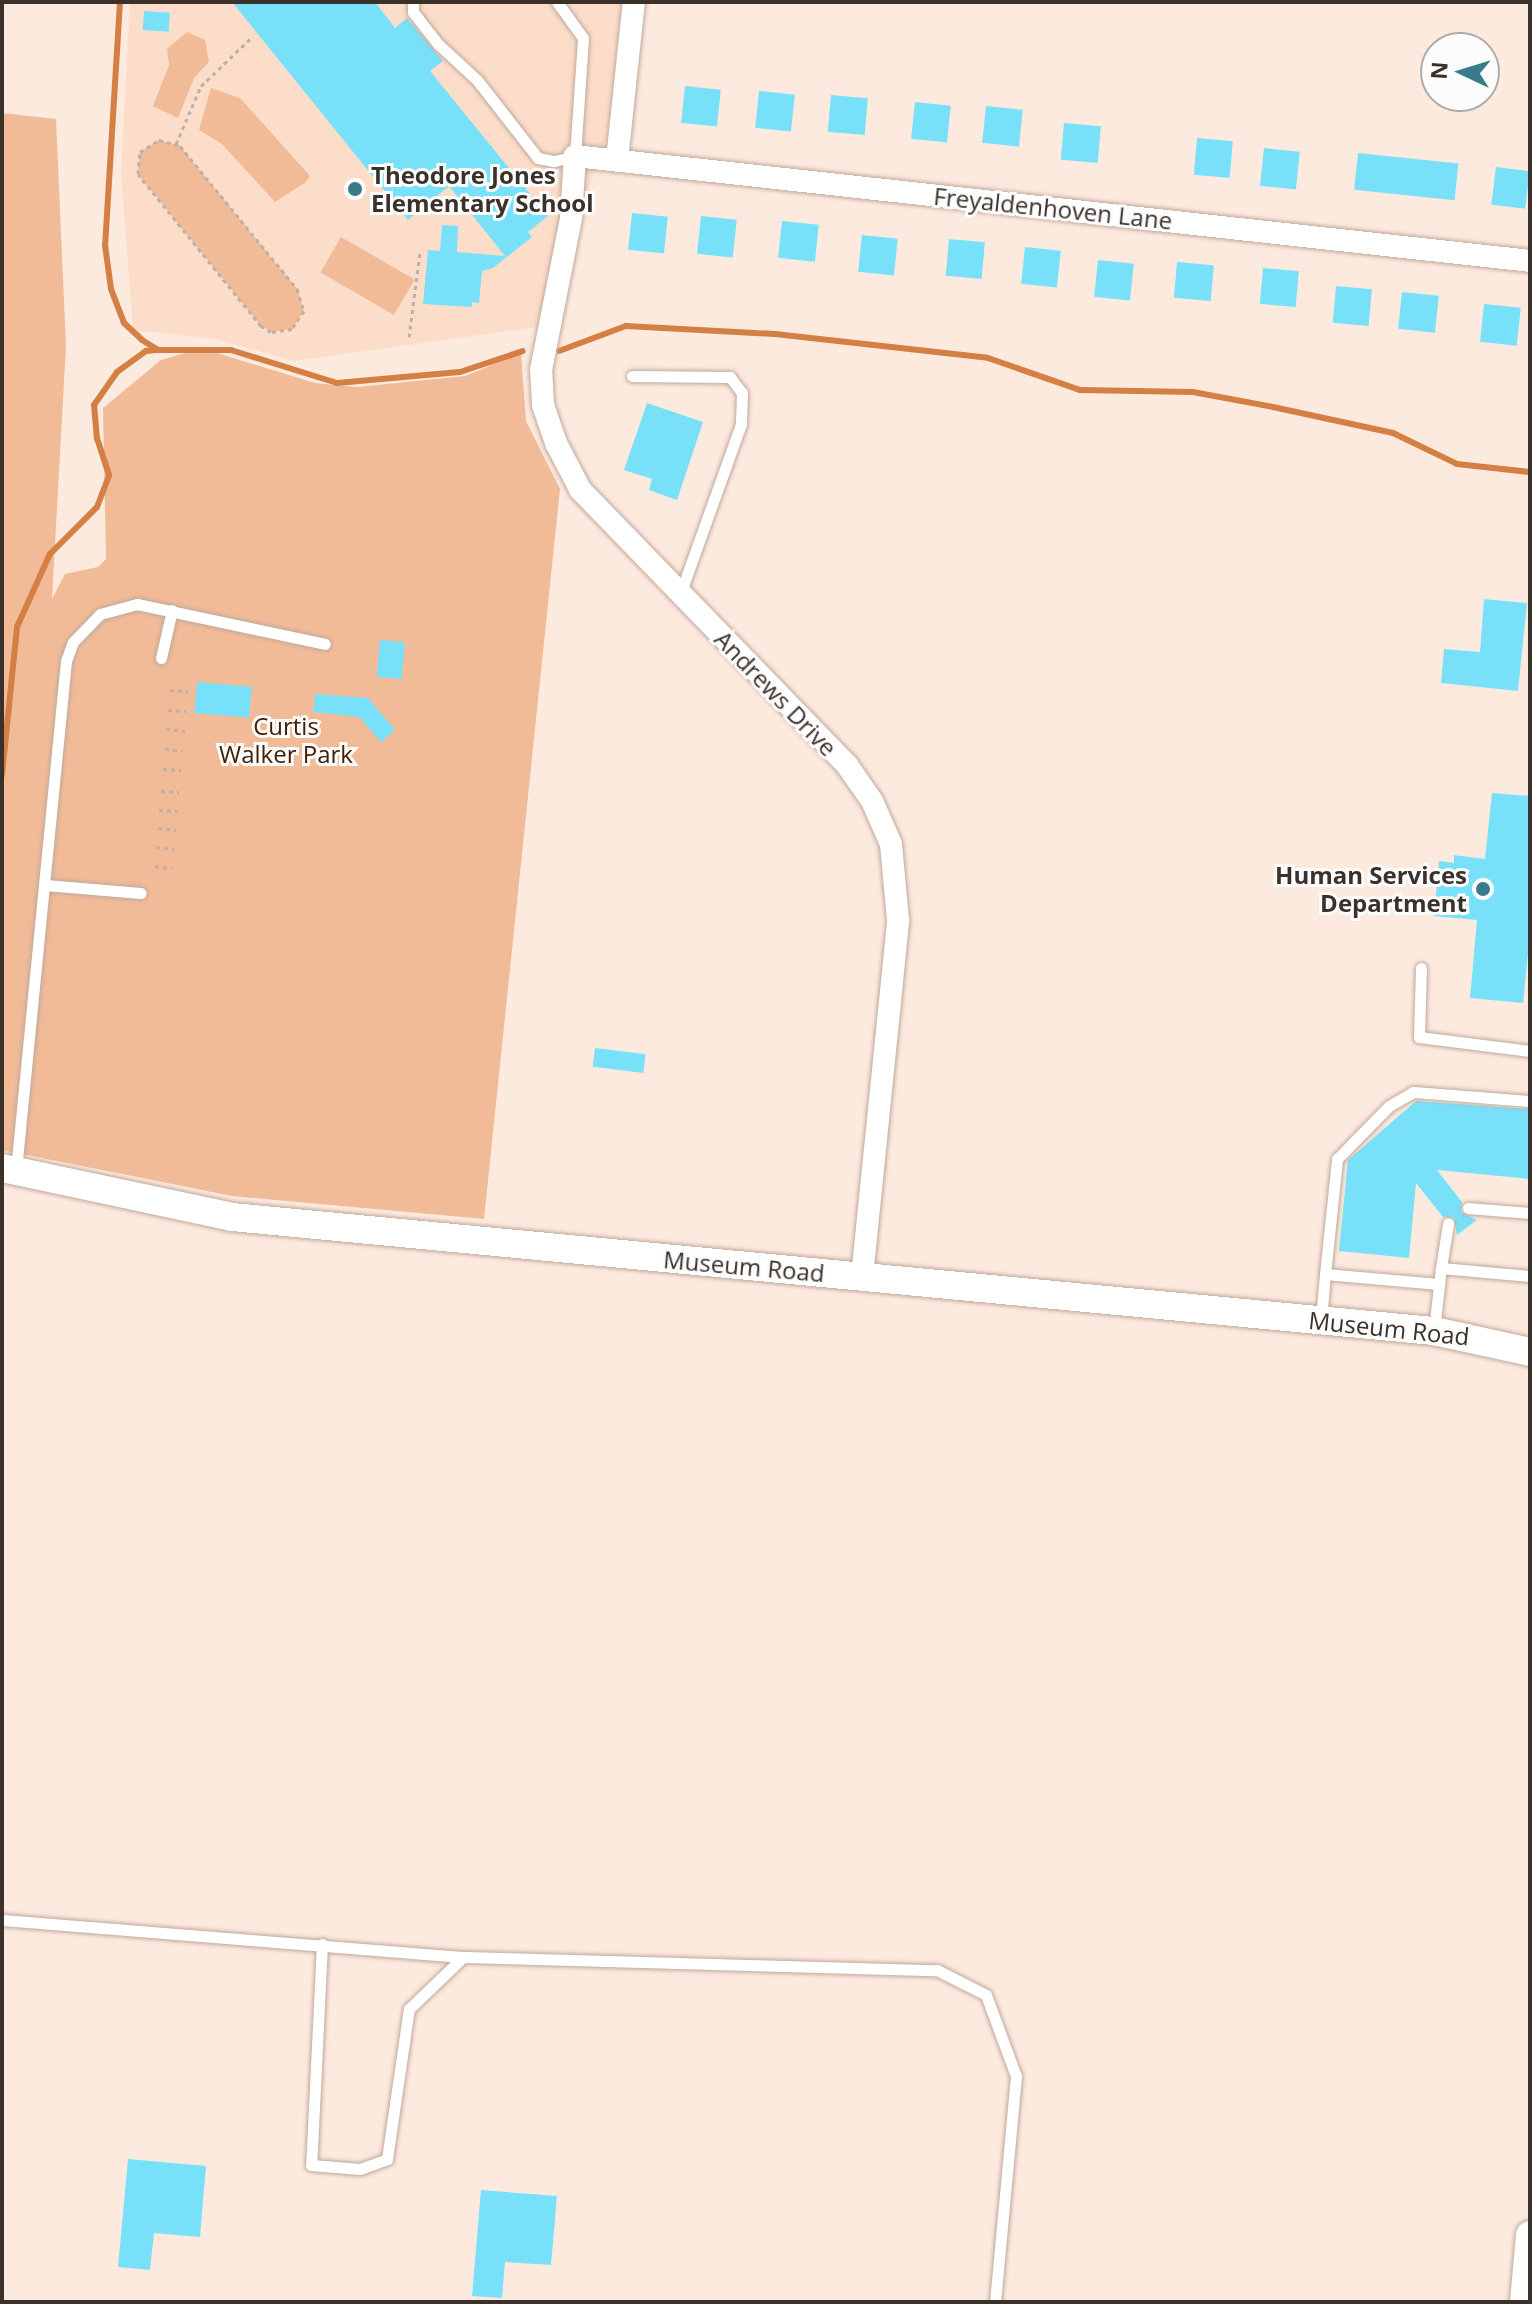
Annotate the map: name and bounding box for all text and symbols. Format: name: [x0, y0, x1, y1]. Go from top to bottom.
north arrow: [1420, 32, 1500, 112]
text: N: [1422, 61, 1454, 80]
place label: Theodore Jones Elementary School: [371, 161, 594, 217]
marker: Theodore Jones Elementary School: [346, 180, 364, 198]
street label: Freyaldenhoven Lane: [932, 181, 1174, 235]
street label: Andrews Drive: [709, 624, 843, 762]
park label: Curtis Walker Park: [219, 712, 353, 768]
place label: Human Services Department: [1275, 861, 1467, 917]
marker: Human Services Department: [1474, 880, 1492, 898]
street label: Museum Road: [662, 1245, 826, 1287]
street label: Museum Road: [1307, 1305, 1471, 1351]

